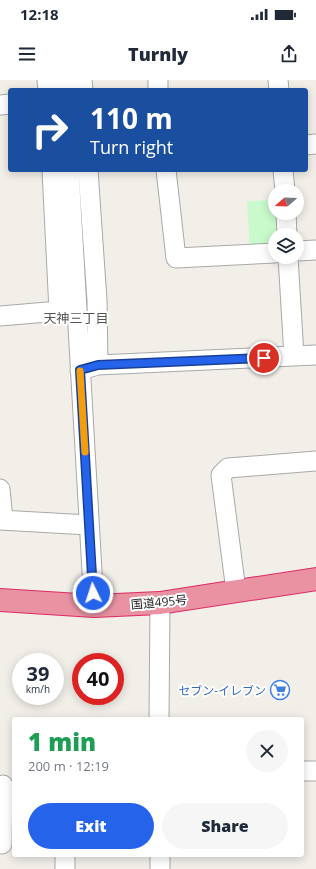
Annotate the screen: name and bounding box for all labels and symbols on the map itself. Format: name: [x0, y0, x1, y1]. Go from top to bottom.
north arrow: [268, 184, 304, 220]
district label: 天神三丁目: [43, 309, 109, 327]
pin: [247, 341, 281, 375]
position arrow: [72, 572, 114, 614]
street label: 国道495号: [130, 591, 188, 613]
speed limit sign: 40: [72, 653, 124, 705]
supermarket icon: セブン-イレブン: [269, 679, 291, 701]
place label: セブン-イレブン: [178, 682, 266, 699]

